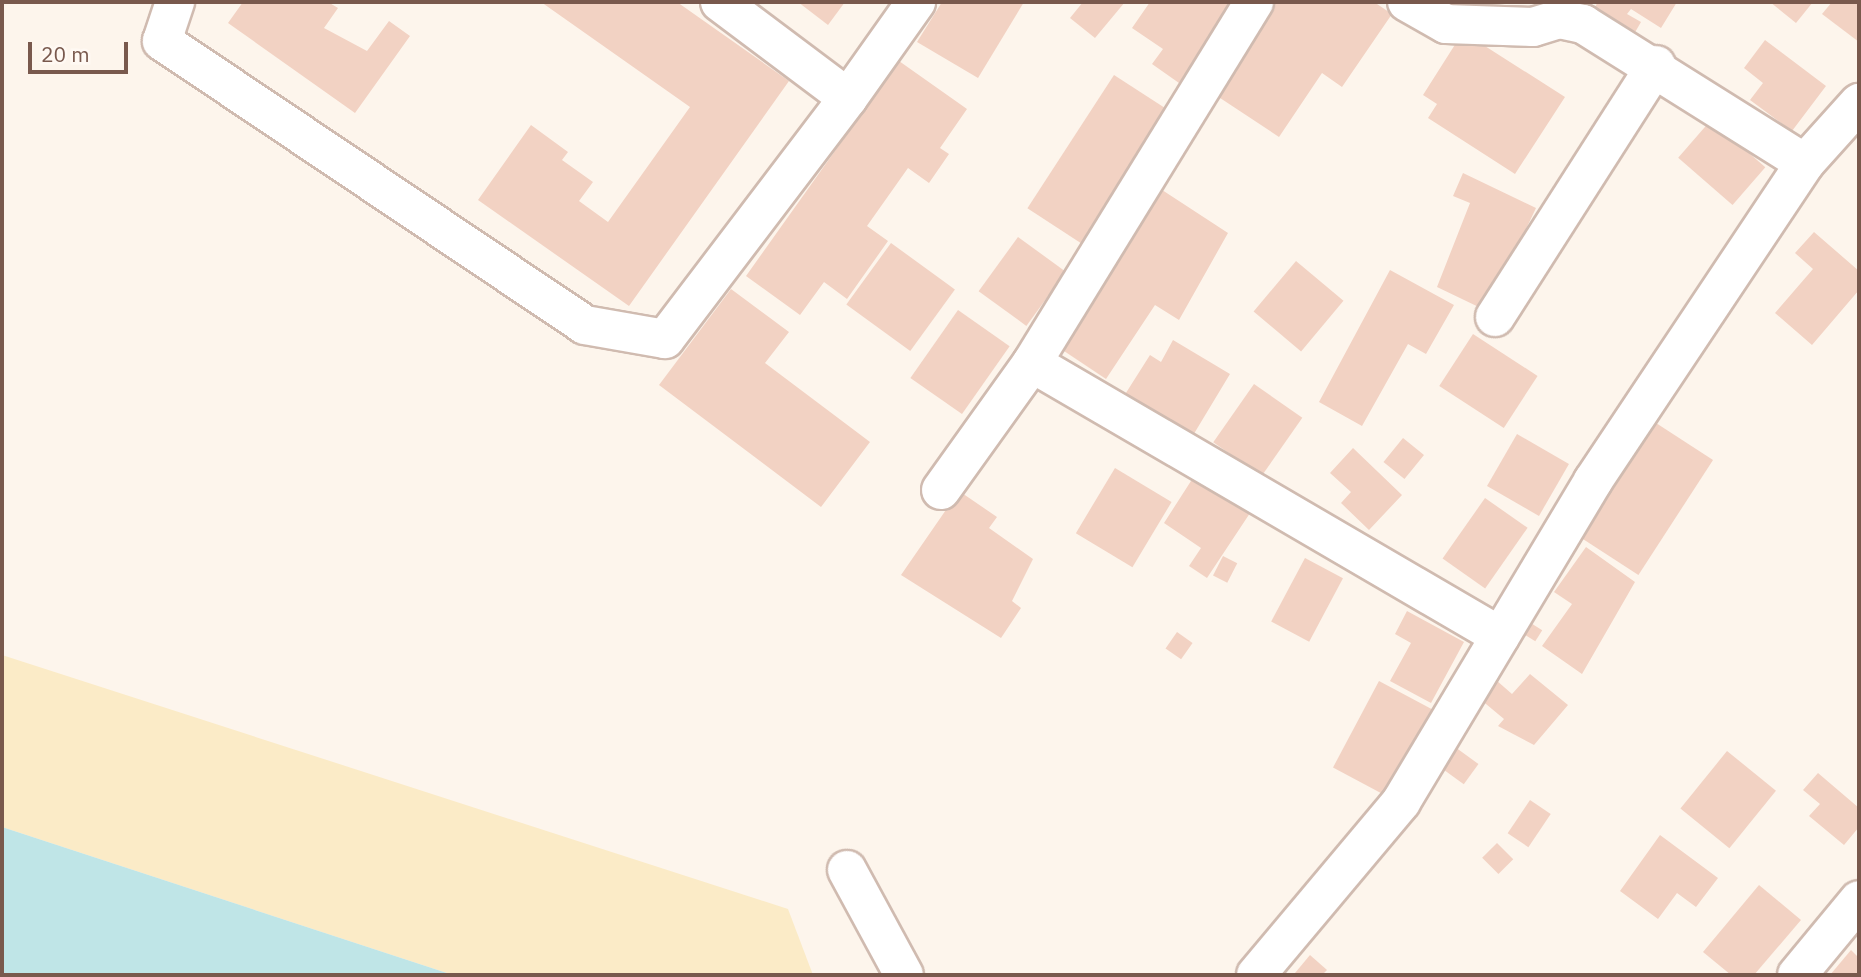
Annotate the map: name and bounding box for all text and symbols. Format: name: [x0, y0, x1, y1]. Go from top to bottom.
scale bar: [32, 28, 131, 72]
text: 20 m: [41, 40, 90, 68]

